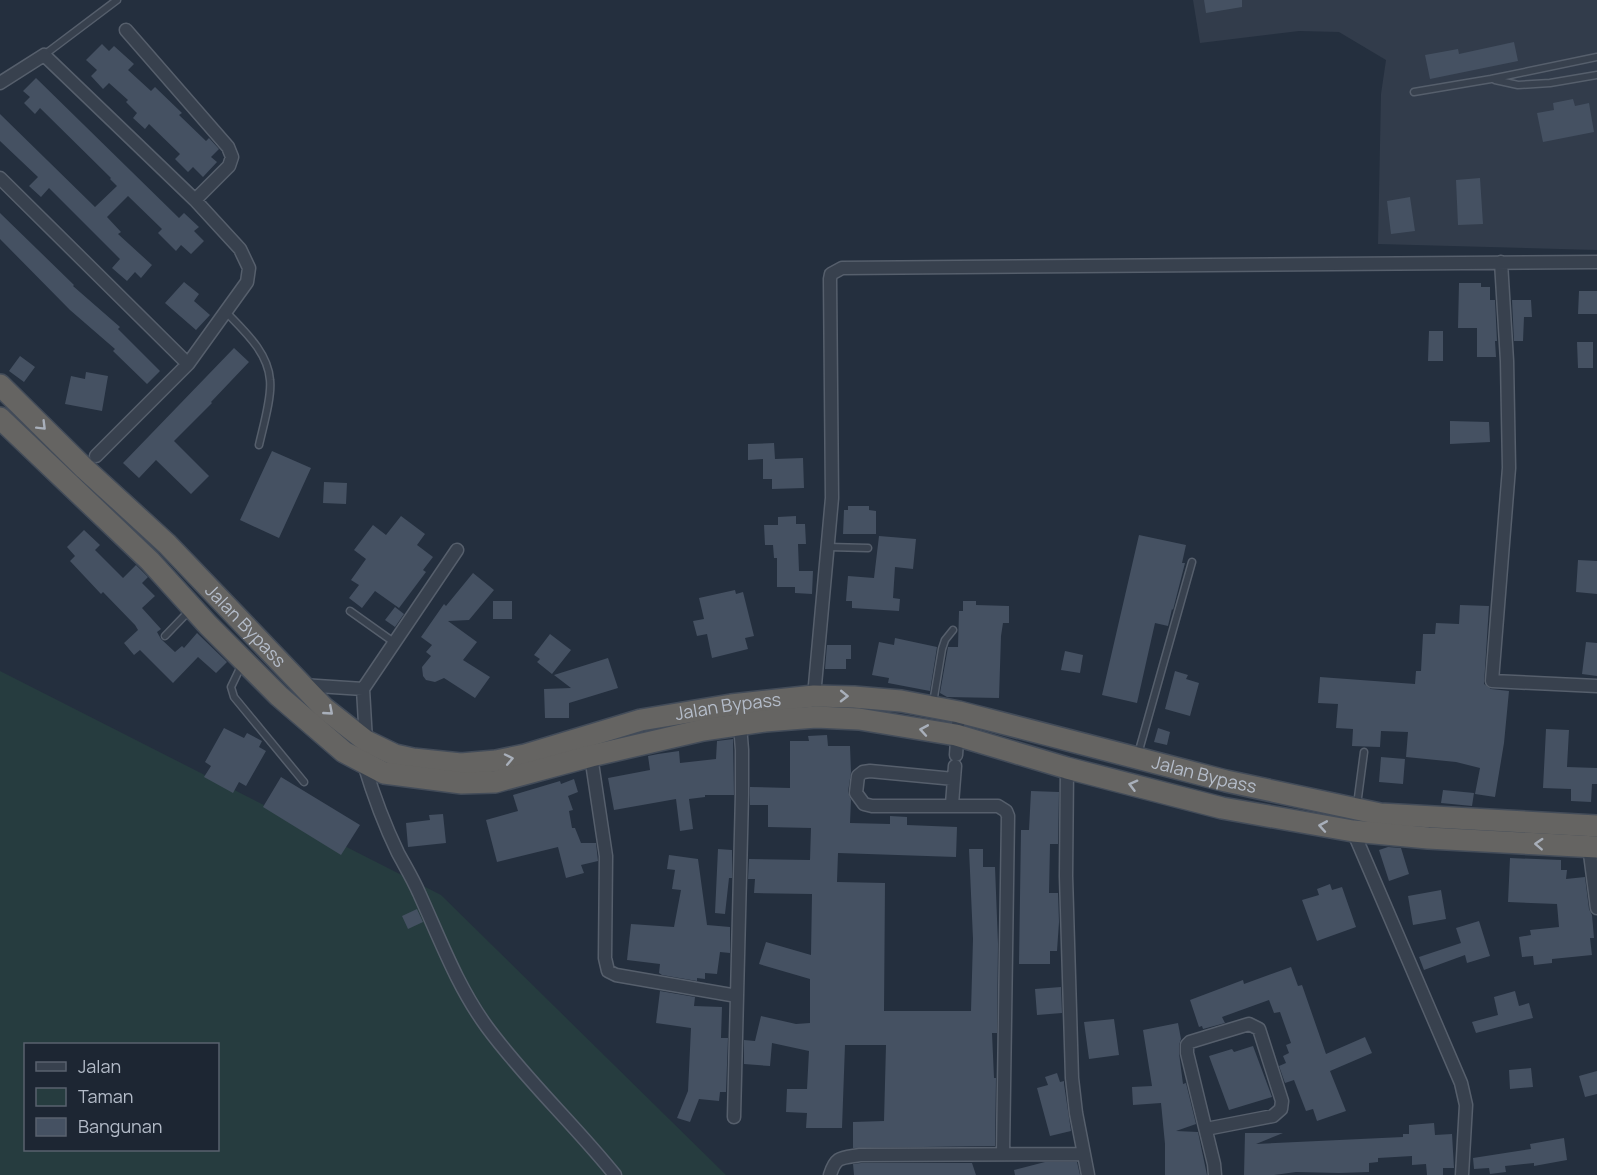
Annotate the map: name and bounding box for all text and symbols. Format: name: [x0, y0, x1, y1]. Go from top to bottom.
one-way arrow: [34, 418, 45, 429]
street label: Jalan Bypass: [200, 578, 292, 672]
street label: Jalan Bypass: [673, 687, 782, 725]
one-way arrow: [839, 690, 848, 703]
one-way arrow: [322, 704, 333, 715]
one-way arrow: [920, 724, 929, 736]
street label: Jalan Bypass: [1150, 749, 1259, 798]
one-way arrow: [504, 753, 514, 766]
one-way arrow: [1128, 780, 1138, 793]
one-way arrow: [1319, 820, 1328, 832]
one-way arrow: [1534, 838, 1543, 851]
legend: [24, 1043, 219, 1151]
text: Jalan: [78, 1054, 121, 1078]
text: Taman: [78, 1084, 133, 1108]
text: Bangunan: [78, 1114, 162, 1138]

